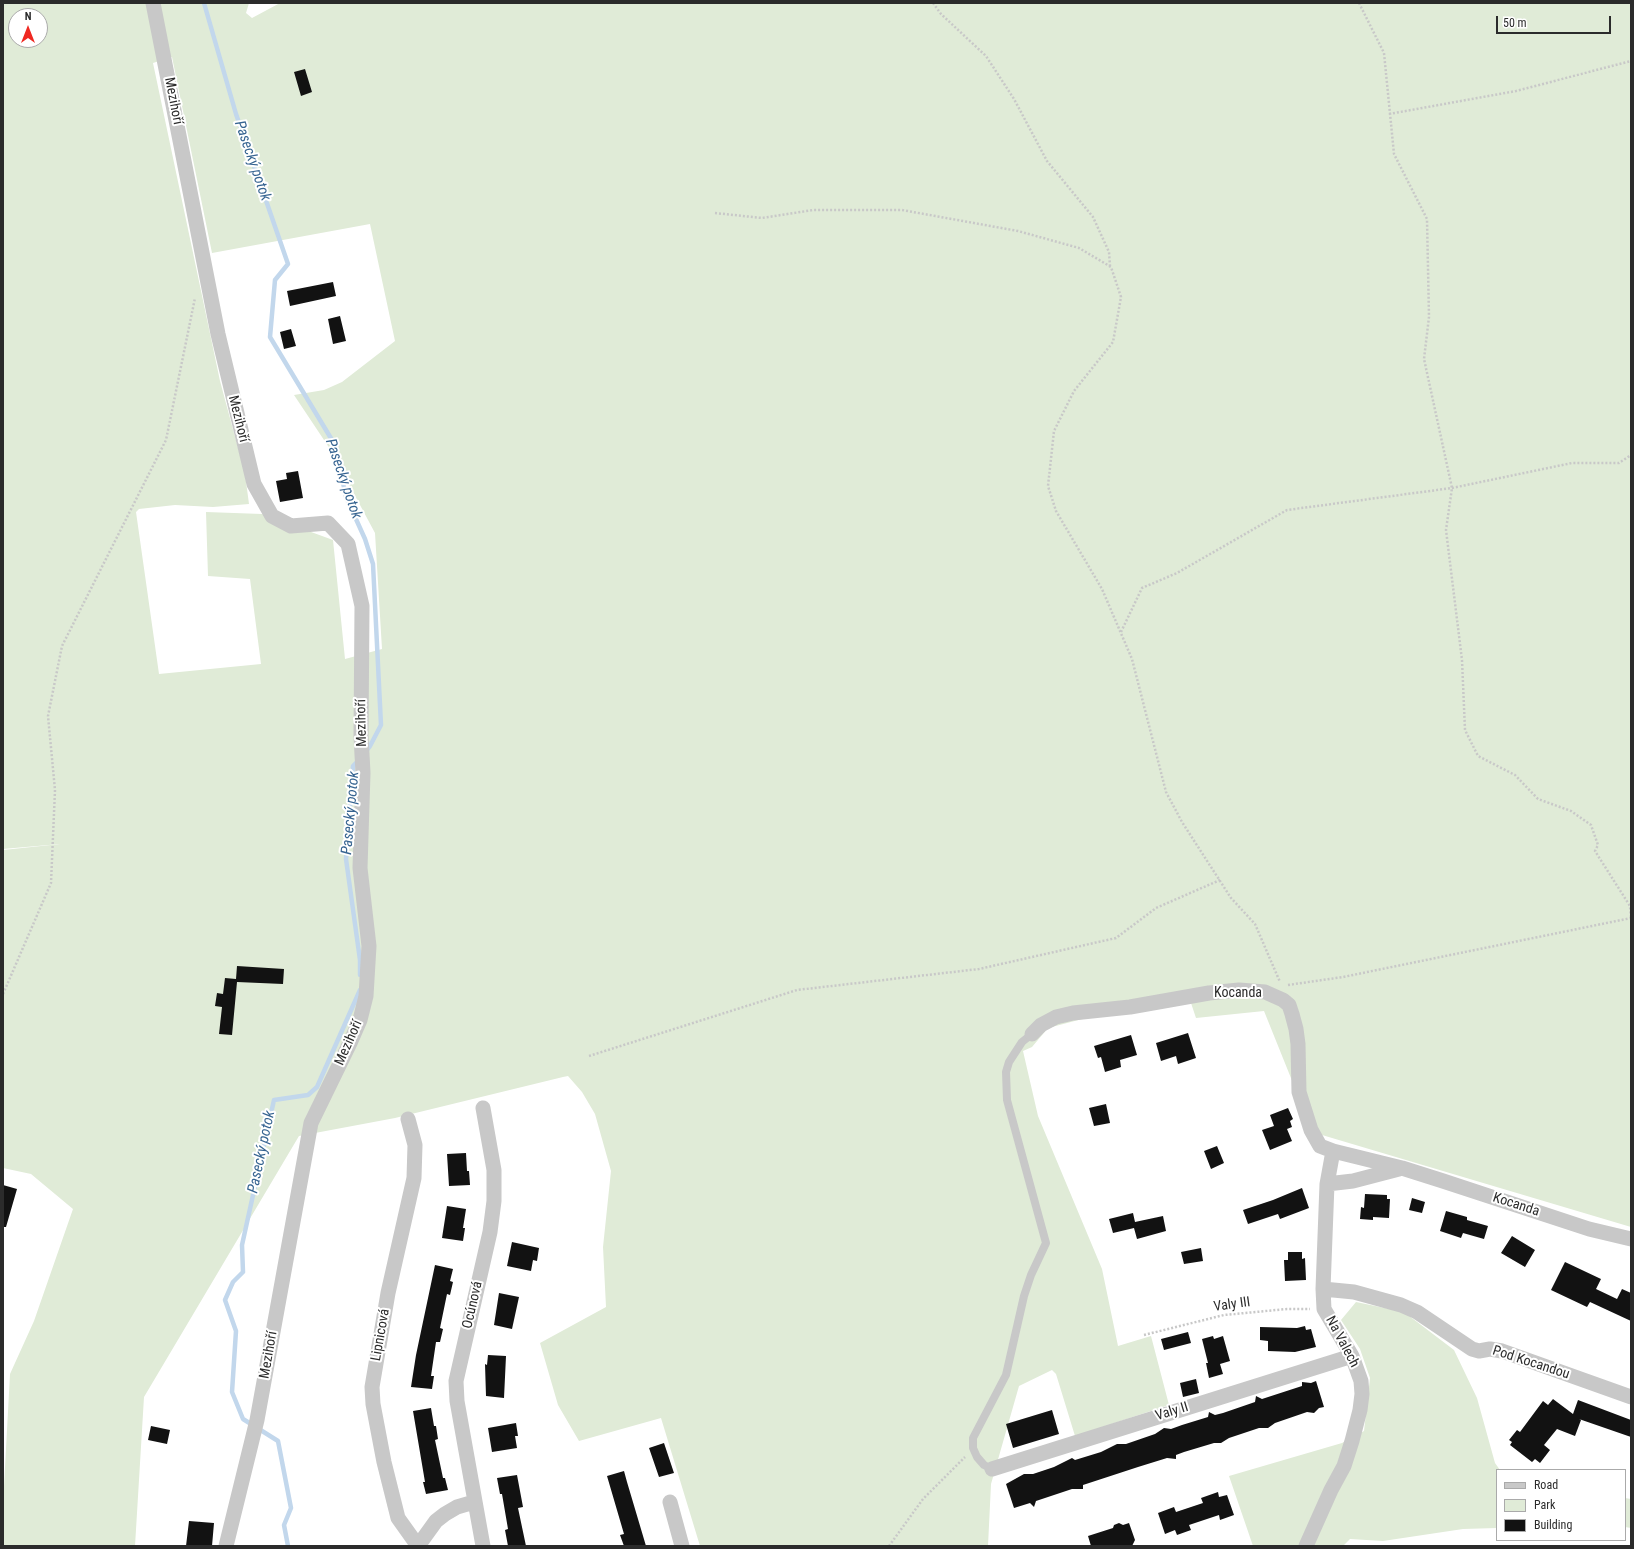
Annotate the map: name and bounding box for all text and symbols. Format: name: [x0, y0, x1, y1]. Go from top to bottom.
north arrow: [8, 8, 48, 48]
scale bar: [1498, 8, 1613, 34]
text: N: [25, 10, 31, 23]
text: 50 m: [1503, 16, 1527, 30]
street label: Mezihoří: [160, 76, 186, 126]
water label: Pasecký potok: [230, 119, 274, 203]
street label: Mezihoří: [224, 394, 252, 444]
water label: Pasecký potok: [321, 437, 365, 521]
street label: Mezihoří: [353, 699, 371, 747]
water label: Pasecký potok: [338, 771, 364, 855]
street label: Kocanda: [1214, 985, 1262, 1001]
street label: Mezihoří: [332, 1018, 366, 1068]
water label: Pasecký potok: [245, 1109, 279, 1195]
street label: Kocanda: [1491, 1190, 1541, 1220]
street label: Ocúnová: [459, 1280, 487, 1330]
street label: Valy III: [1213, 1294, 1251, 1316]
street label: Lipnicová: [368, 1308, 394, 1362]
street label: Na Valech: [1321, 1313, 1363, 1371]
street label: Mezihoří: [257, 1330, 281, 1380]
street label: Pod Kocandou: [1490, 1343, 1572, 1383]
street label: Valy II: [1154, 1399, 1190, 1425]
legend: [1496, 1469, 1626, 1541]
text: Road: [1534, 1478, 1558, 1492]
text: Park: [1534, 1498, 1555, 1512]
text: Building: [1534, 1518, 1572, 1532]

